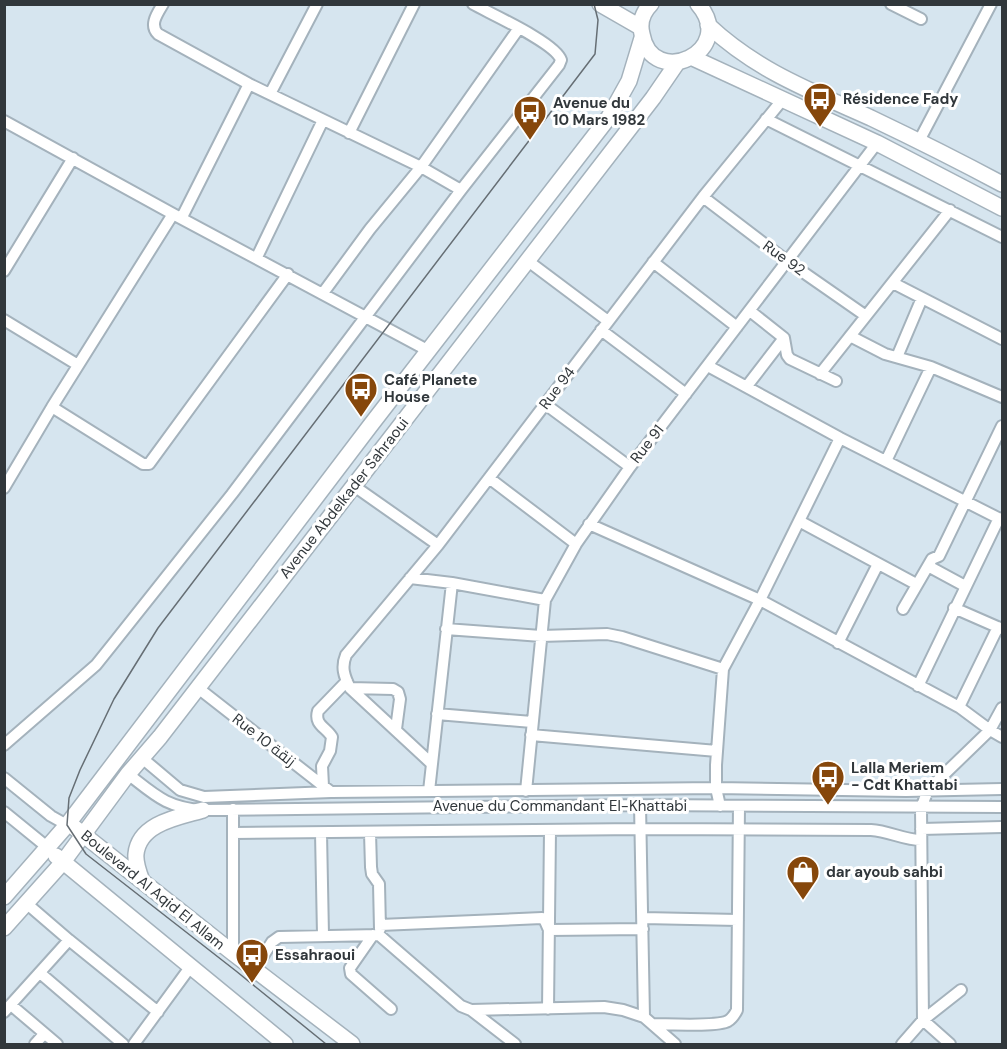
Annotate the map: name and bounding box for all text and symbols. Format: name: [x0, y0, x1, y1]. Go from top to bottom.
bus stop icon: Résidence Fady: [802, 81, 838, 128]
place label: Résidence Fady: [843, 89, 958, 109]
place label: Avenue du 10 Mars 1982: [553, 93, 646, 130]
bus stop icon: Avenue du 10 Mars 1982: [512, 94, 548, 141]
street label: Rue 92: [759, 236, 809, 280]
street label: Rue 94: [534, 363, 580, 413]
place label: Café Planete House: [384, 370, 477, 407]
bus stop icon: Café Planete House: [343, 371, 379, 418]
street label: Avenue Abdelkader Sahraoui: [275, 413, 413, 583]
street label: Rue 91: [626, 421, 668, 467]
street label: Rue 10 زنقة: [228, 709, 300, 771]
place label: Lalla Meriem - Cdt Khattabi: [851, 758, 958, 795]
bus stop icon: Lalla Meriem - Cdt Khattabi: [810, 759, 846, 806]
street label: Avenue du Commandant El-Khattabi: [433, 796, 687, 816]
street label: Boulevard Al Aqid El Allam: [77, 826, 229, 954]
shop icon: dar ayoub sahbi: [785, 854, 821, 901]
place label: dar ayoub sahbi: [826, 862, 943, 882]
bus stop icon: Essahraoui: [234, 937, 270, 984]
place label: Essahraoui: [275, 945, 355, 965]

